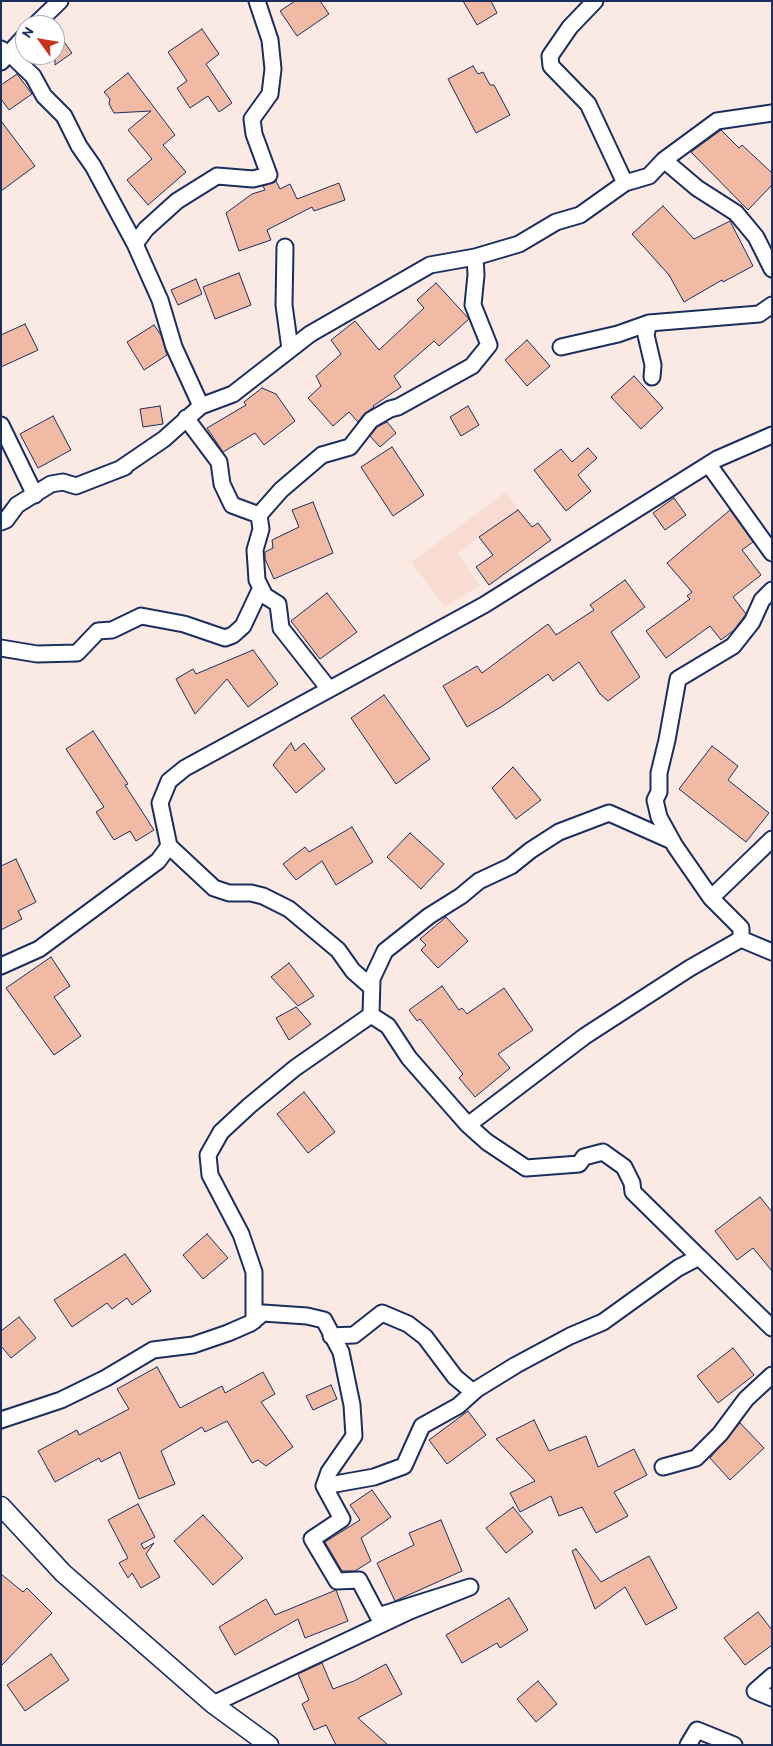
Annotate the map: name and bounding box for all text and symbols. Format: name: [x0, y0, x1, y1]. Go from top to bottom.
north arrow: [15, 15, 65, 65]
text: N: [18, 24, 37, 41]

